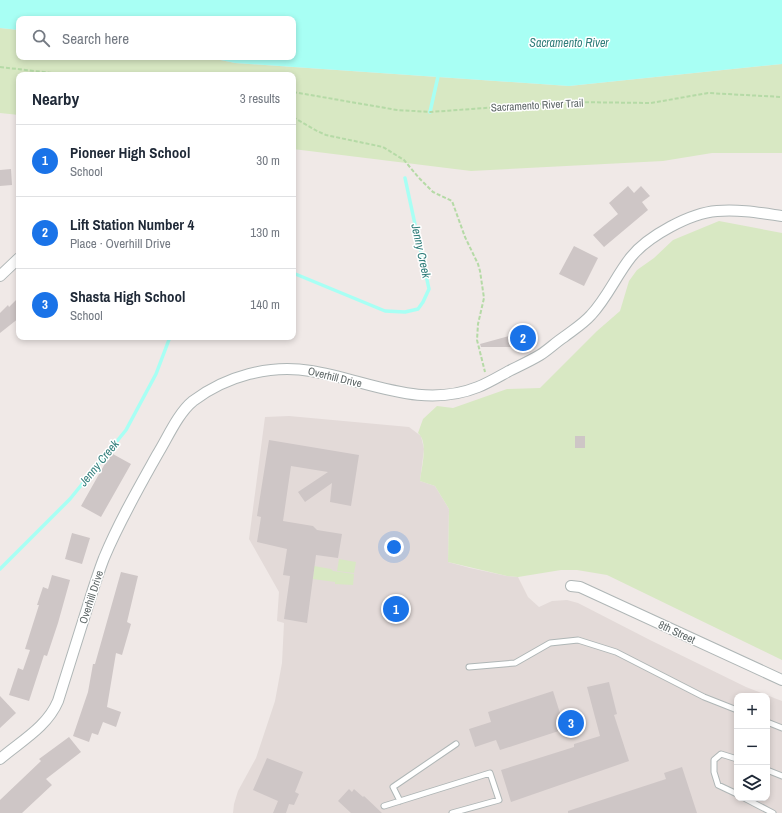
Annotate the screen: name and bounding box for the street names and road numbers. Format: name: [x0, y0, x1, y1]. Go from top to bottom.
street label: Sacramento River Trail: [490, 96, 584, 114]
street label: Overhill Drive: [307, 364, 363, 390]
street label: Overhill Drive: [76, 569, 106, 625]
street label: 8th Street: [656, 617, 698, 647]

